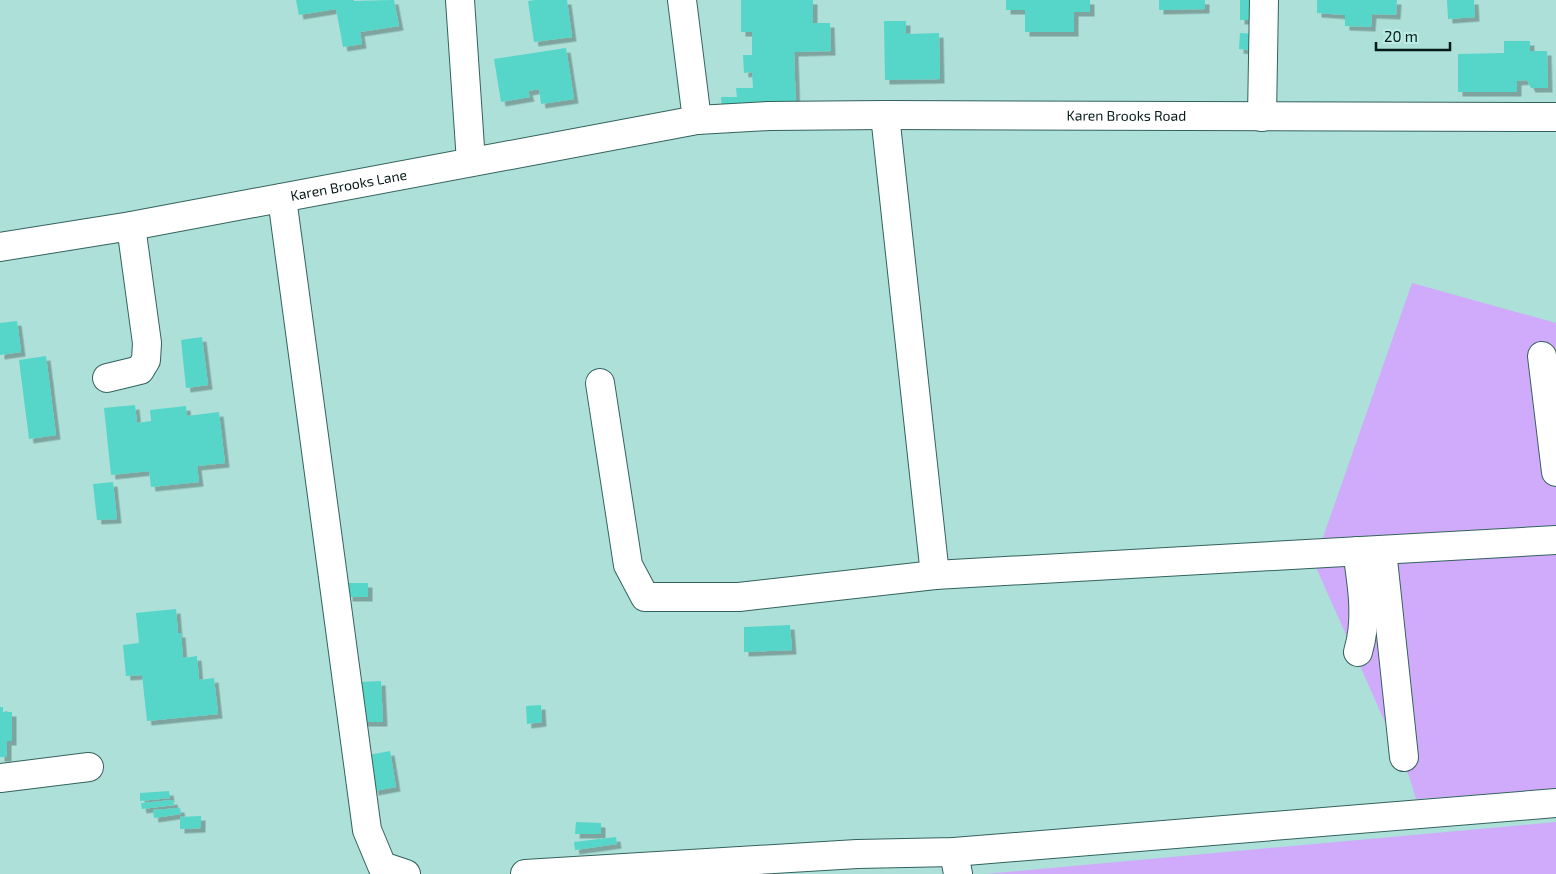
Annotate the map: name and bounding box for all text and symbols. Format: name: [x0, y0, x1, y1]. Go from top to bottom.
scale bar: [1376, 20, 1450, 52]
text: 20 m: [1384, 27, 1418, 45]
street label: Karen Brooks Road: [1066, 107, 1186, 124]
street label: Karen Brooks Lane: [289, 166, 408, 204]

